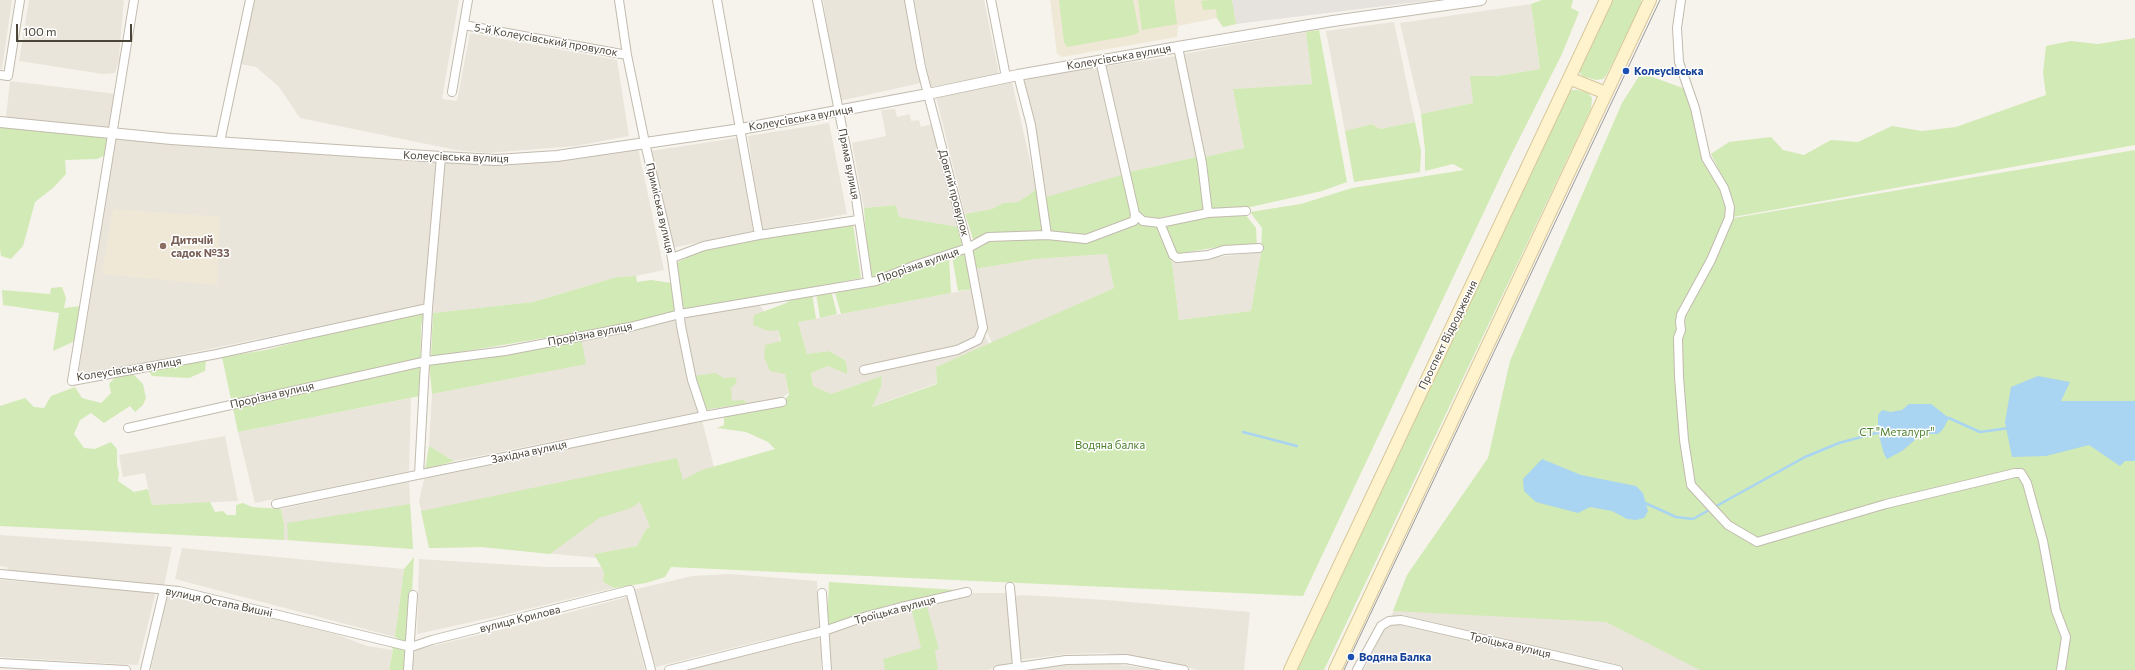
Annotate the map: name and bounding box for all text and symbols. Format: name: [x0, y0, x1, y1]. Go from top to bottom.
scale bar: [18, 16, 134, 42]
street label: 5-й Колеусівський провулок: [473, 21, 619, 59]
text: 100 m: [23, 24, 57, 38]
street label: Колеусівська вулиця: [1066, 41, 1172, 73]
place label: Колеусівська: [1634, 64, 1703, 78]
marker: Колеусівська: [1621, 66, 1631, 76]
street label: Колеусівська вулиця: [748, 102, 854, 134]
street label: Пряма вулиця: [836, 127, 862, 201]
street label: Довгий провулок: [936, 148, 972, 238]
street label: Колеусівська вулиця: [403, 149, 509, 165]
street label: Приміська вулиця: [643, 162, 677, 254]
place label: Дитячій садок №33: [171, 233, 230, 259]
marker: Дитячій садок №33: [158, 241, 168, 251]
street label: Прорізна вулиця: [875, 245, 961, 285]
street label: Проспект Відродження: [1416, 278, 1480, 392]
street label: Прорізна вулиця: [547, 319, 633, 349]
street label: Колеусівська вулиця: [76, 354, 182, 384]
street label: Прорізна вулиця: [229, 379, 315, 411]
park label: СТ "Металург": [1859, 425, 1935, 439]
street label: Західна вулиця: [490, 438, 568, 466]
park label: Водяна балка: [1075, 438, 1145, 452]
street label: вулиця Остапа Вишні: [164, 584, 274, 620]
street label: Троїцька вулиця: [853, 593, 937, 627]
street label: вулиця Крилова: [478, 603, 562, 635]
street label: Троїцька вулиця: [1468, 629, 1552, 661]
place label: Водяна Балка: [1359, 650, 1431, 664]
marker: Водяна Балка: [1346, 652, 1356, 662]

